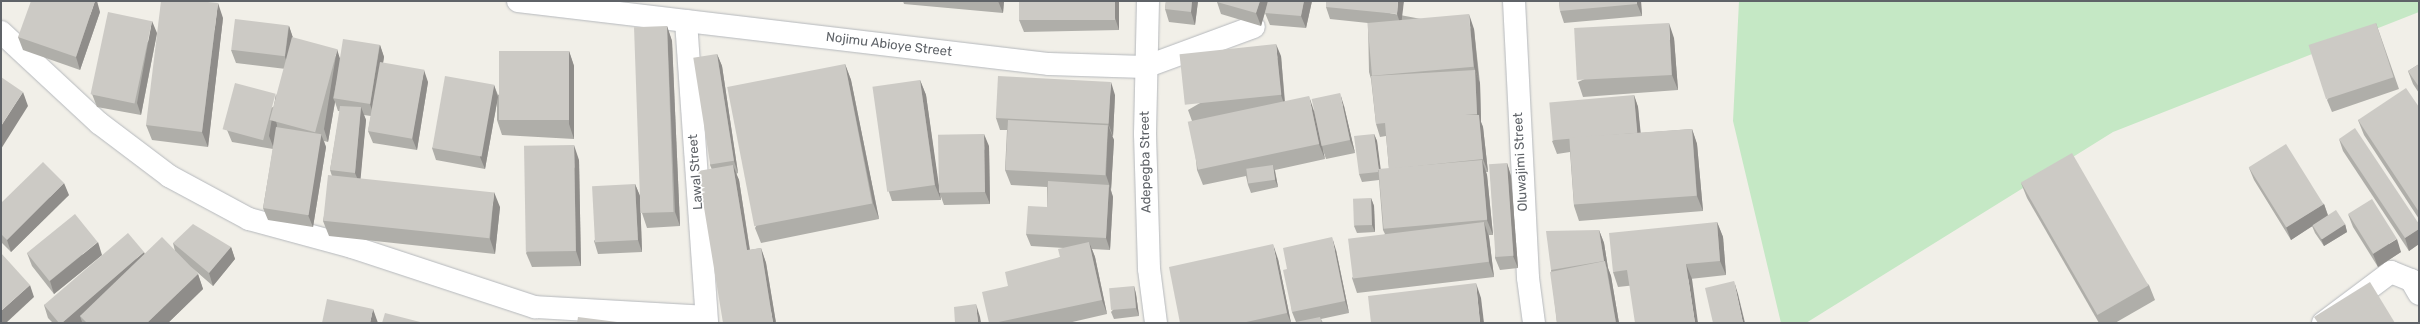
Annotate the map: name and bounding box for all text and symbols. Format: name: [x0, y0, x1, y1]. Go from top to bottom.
street label: Nojimu Abioye Street: [825, 30, 953, 60]
street label: Adepegba Street: [1137, 111, 1155, 213]
street label: Oluwajimi Street: [1511, 112, 1531, 212]
street label: Lawal Street: [686, 134, 706, 210]

